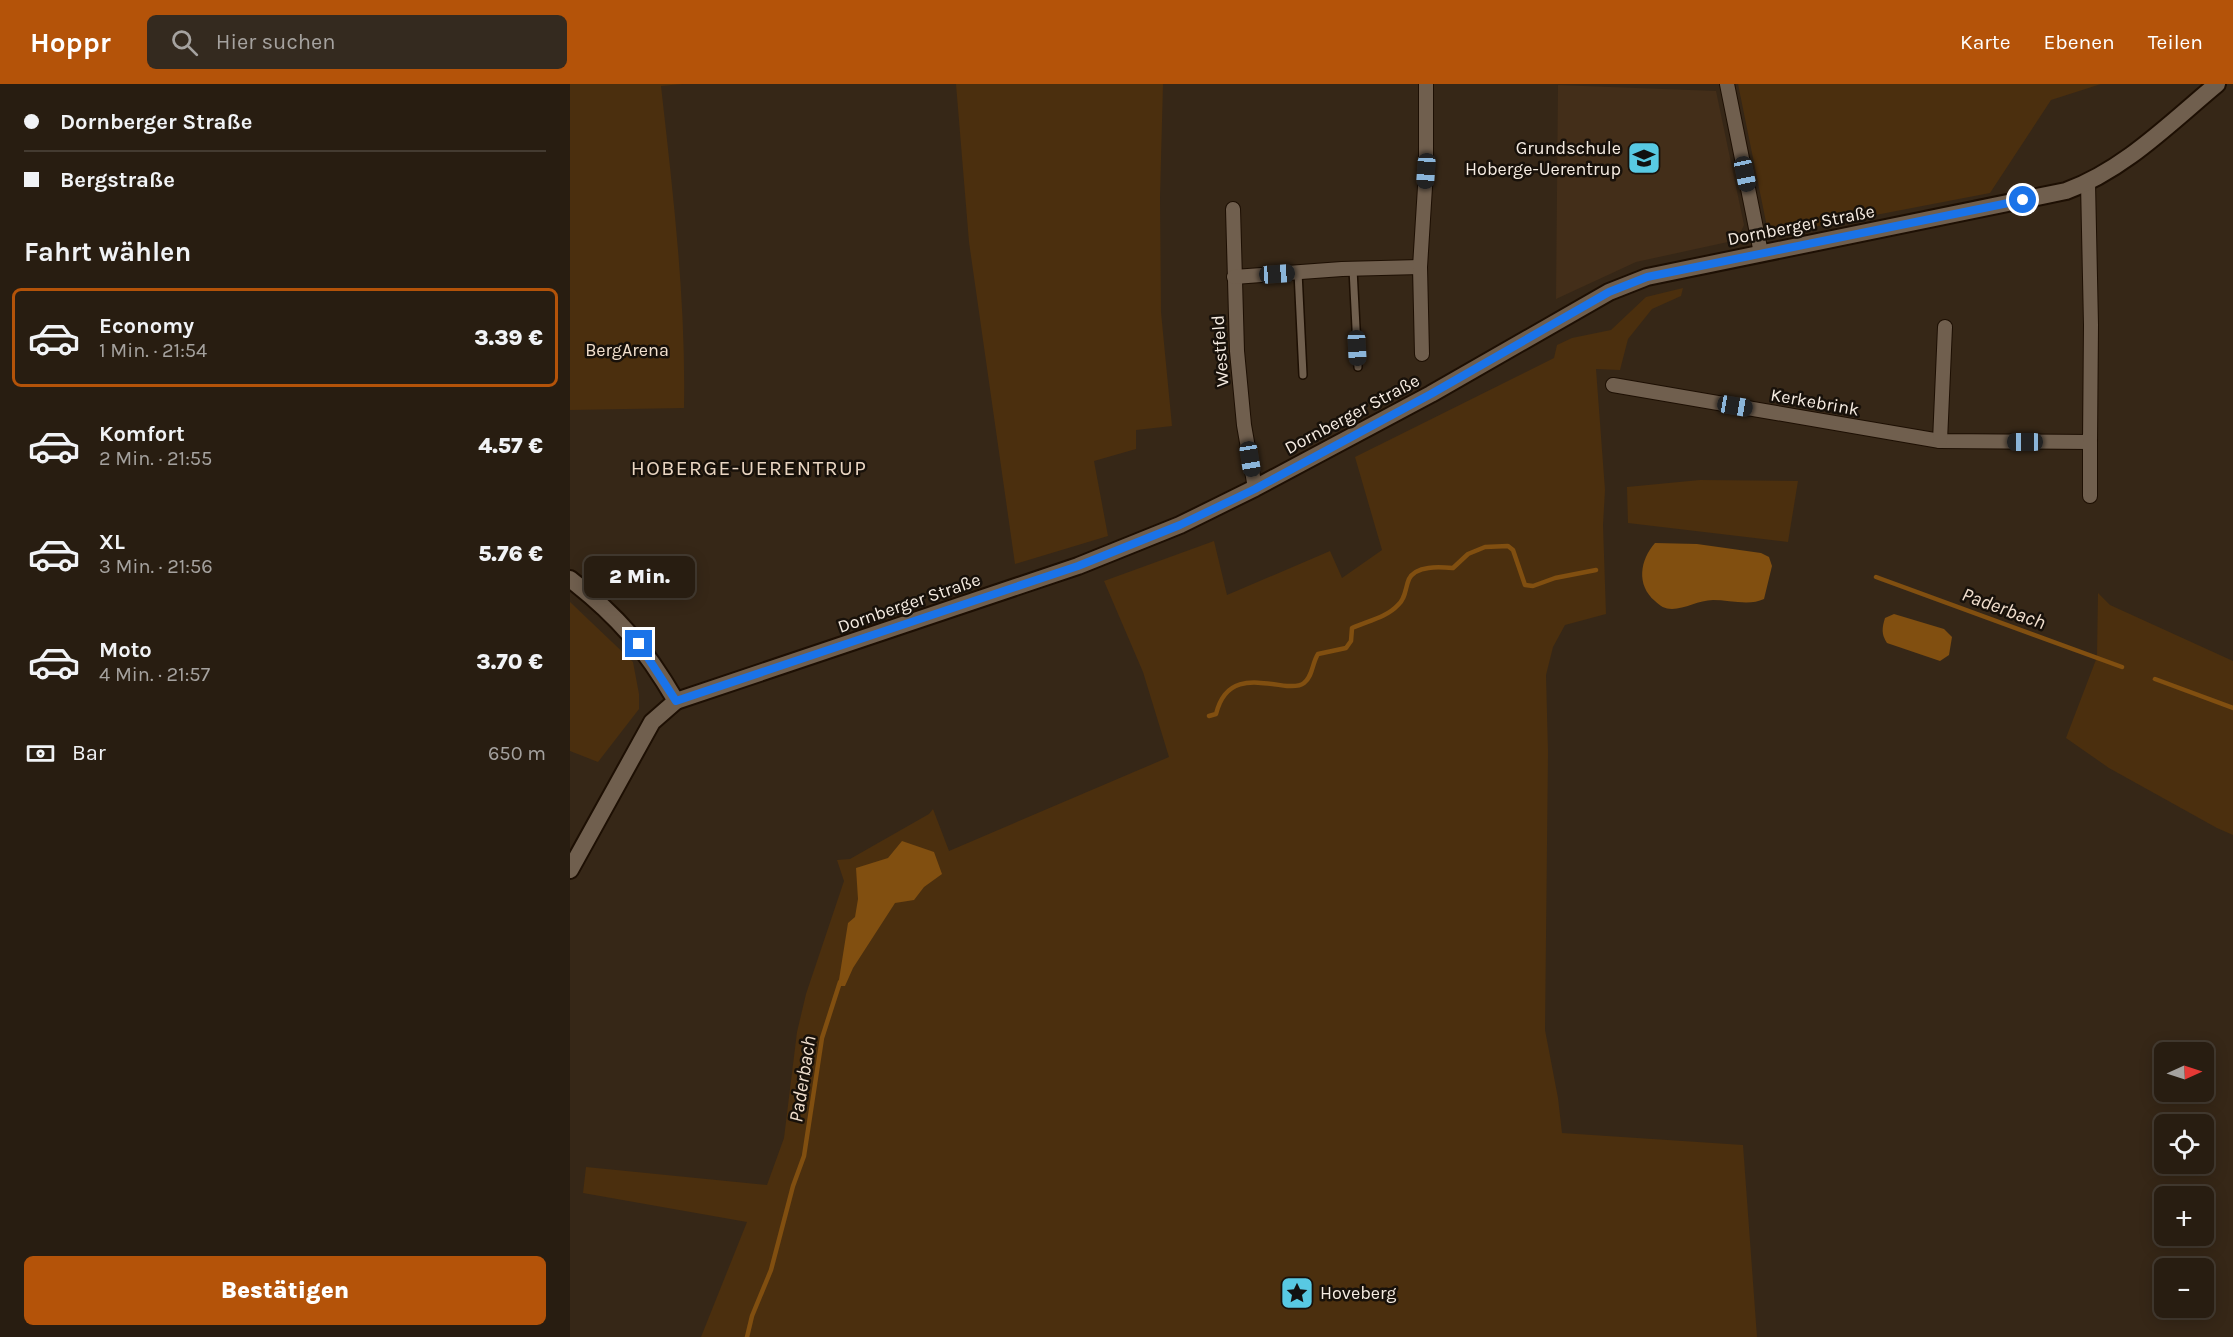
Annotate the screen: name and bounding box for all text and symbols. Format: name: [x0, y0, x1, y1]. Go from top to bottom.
search box: [147, 15, 567, 69]
text: Hoppr: [30, 26, 111, 59]
icon: search: [168, 26, 201, 59]
text: Hier suchen: [216, 29, 336, 55]
text: Karte: [1960, 30, 2011, 54]
text: Ebenen: [2044, 30, 2115, 54]
text: Teilen: [2148, 30, 2203, 54]
text: Dornberger Straße: [60, 109, 252, 135]
place label: Grundschule Hoberge-Uerentrup: [1465, 137, 1621, 180]
school or university icon: Grundschule Hoberge-Uerentrup: [1626, 140, 1662, 176]
car: [1416, 152, 1436, 190]
car: [1732, 155, 1758, 193]
text: Bergstraße: [60, 167, 175, 193]
route start: [2009, 186, 2036, 213]
street label: Dornberger Straße: [1725, 200, 1877, 250]
text: Fahrt wählen: [24, 236, 191, 268]
car: [1258, 264, 1296, 284]
icon: car: [27, 311, 81, 365]
text: Economy: [99, 313, 194, 339]
street label: Westfeld: [1207, 314, 1233, 388]
text: 3.39 €: [474, 325, 543, 351]
car: [1347, 330, 1367, 366]
text: 1 Min. · 21:54: [99, 339, 207, 362]
park label: BergArena: [585, 339, 669, 361]
street label: Dornberger Straße: [1281, 369, 1423, 459]
street label: Kerkebrink: [1769, 383, 1861, 421]
car: [1716, 394, 1754, 418]
icon: car: [27, 419, 81, 473]
text: Komfort: [99, 421, 185, 447]
text: 4.57 €: [478, 433, 543, 459]
car: [2007, 433, 2043, 451]
car: [1238, 440, 1262, 478]
text: 2 Min. · 21:55: [99, 447, 212, 470]
district label: HOBERGE-UERENTRUP: [631, 456, 867, 480]
icon: car: [27, 527, 81, 581]
text: XL: [99, 529, 125, 555]
text: 5.76 €: [478, 541, 543, 567]
text: 3 Min. · 21:56: [99, 555, 213, 578]
callout: 2 Min.: [584, 557, 694, 599]
text: 2 Min.: [609, 565, 670, 588]
street label: Dornberger Straße: [835, 568, 983, 638]
water label: Paderbach: [1959, 583, 2049, 634]
route end: [625, 630, 652, 657]
icon: car: [27, 635, 81, 689]
text: Moto: [99, 637, 152, 663]
text: 3.70 €: [476, 649, 543, 675]
text: 4 Min. · 21:57: [99, 663, 210, 686]
icon: cash: [24, 737, 57, 770]
text: Bar: [72, 740, 106, 766]
text: 650 m: [488, 742, 546, 765]
water label: Paderbach: [784, 1034, 821, 1124]
north arrow: [2154, 1042, 2214, 1102]
map controls: [2154, 1042, 2214, 1318]
button: locate: [2154, 1114, 2214, 1174]
button: +: [2154, 1186, 2214, 1246]
button: Bestätigen: [24, 1256, 546, 1325]
button: −: [2154, 1258, 2214, 1318]
place icon: Hoveberg: [1279, 1275, 1315, 1311]
place label: Hoveberg: [1320, 1282, 1396, 1304]

